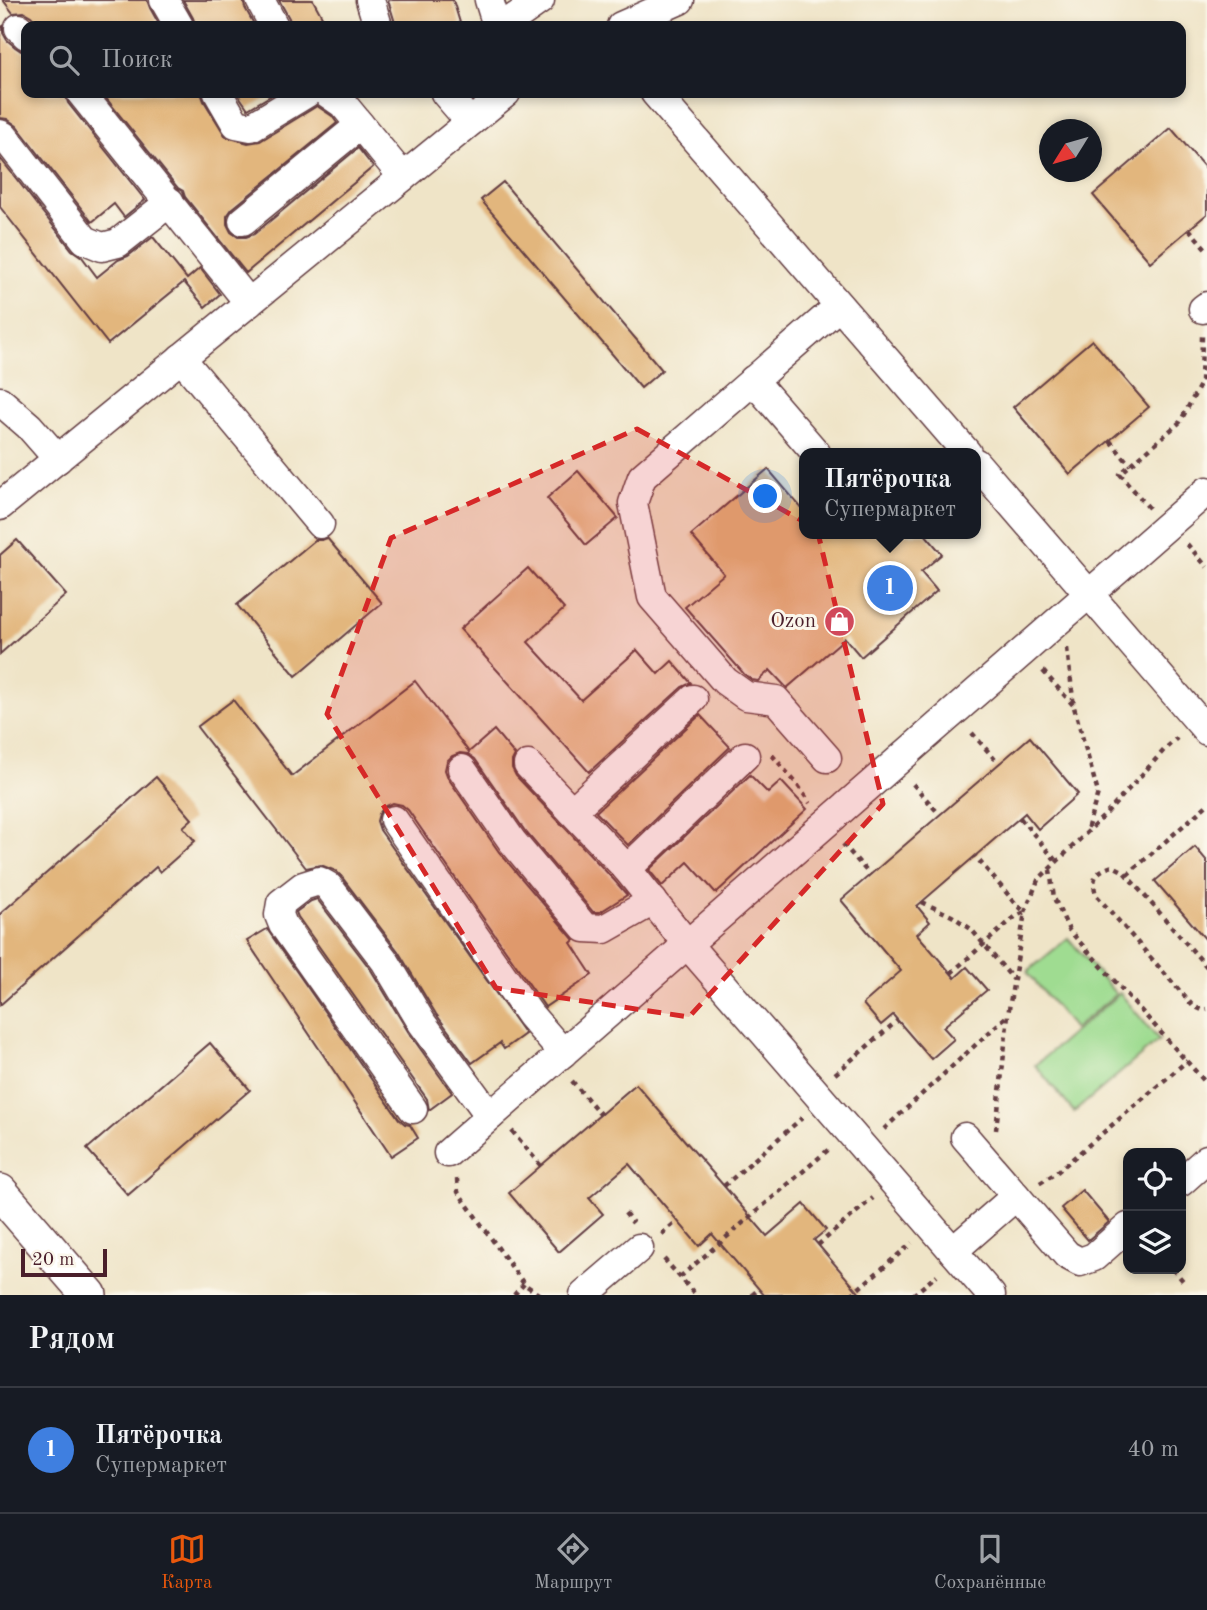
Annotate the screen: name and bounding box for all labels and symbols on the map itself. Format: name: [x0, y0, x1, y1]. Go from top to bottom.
north arrow: [1039, 119, 1102, 182]
your location: [748, 479, 782, 513]
pin: 1: [867, 562, 913, 614]
shop icon: Ozon: [822, 604, 856, 638]
place label: Ozon: [770, 611, 816, 632]
scale bar: [21, 1246, 107, 1278]

